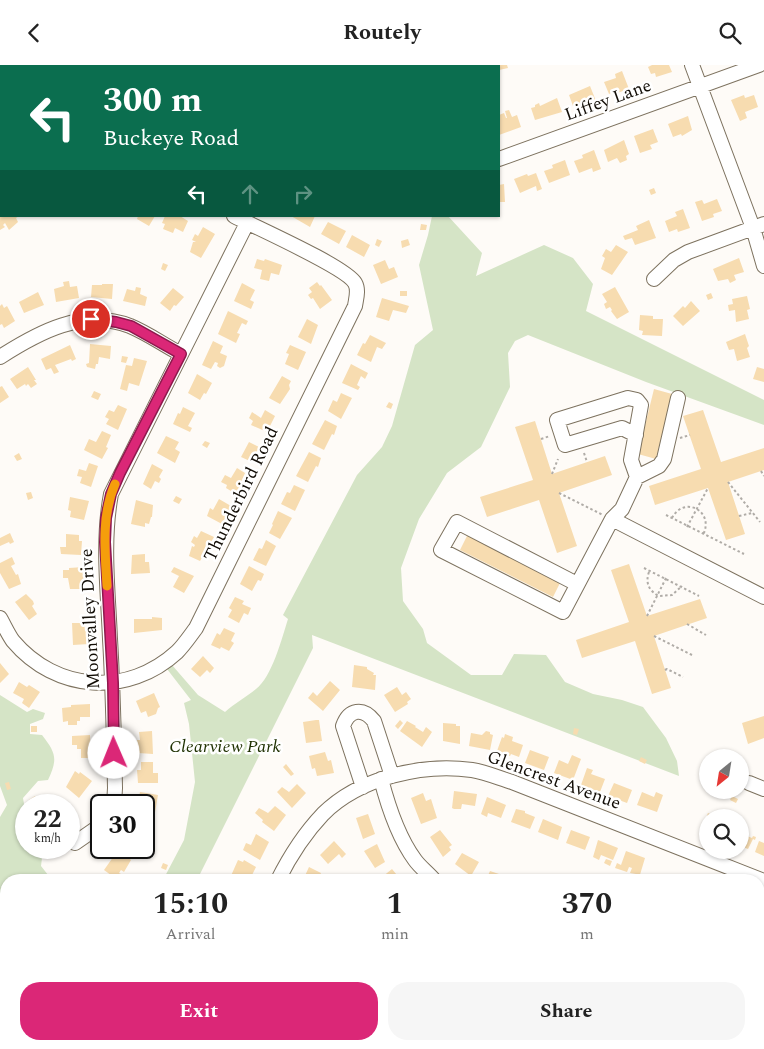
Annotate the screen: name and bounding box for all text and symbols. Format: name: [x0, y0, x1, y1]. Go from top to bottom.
text: Routely: [343, 16, 421, 49]
icon: back: [20, 19, 48, 47]
icon: search: [716, 19, 744, 47]
street label: Liffey Lane: [561, 72, 655, 128]
text: 300 m: [103, 74, 202, 127]
icon: left: [20, 85, 85, 150]
text: Buckeye Road: [103, 122, 239, 155]
icon: left: [183, 180, 211, 208]
icon: ahead: [236, 180, 264, 208]
icon: right: [289, 180, 317, 208]
pin: [70, 298, 112, 340]
icon: arrive: [77, 305, 105, 333]
street label: Thunderbird Road: [197, 422, 285, 566]
street label: Moonvalley Drive: [73, 548, 107, 690]
position arrow: [87, 726, 139, 778]
park label: Clearview Park: [169, 733, 281, 760]
street label: Glencrest Avenue: [483, 743, 625, 817]
north arrow: [699, 749, 749, 799]
map controls: [699, 749, 749, 859]
speed limit sign: 30: [90, 794, 155, 859]
text: 22: [33, 801, 62, 839]
button: search: [699, 809, 749, 859]
text: km/h: [34, 829, 61, 848]
text: 15:10: [153, 881, 228, 927]
text: 1: [386, 881, 403, 927]
text: 370: [562, 881, 612, 927]
text: Arrival: [166, 922, 215, 946]
text: min: [381, 922, 409, 946]
text: m: [580, 922, 594, 946]
button: Exit: [20, 982, 378, 1040]
button: Share: [388, 982, 745, 1040]

